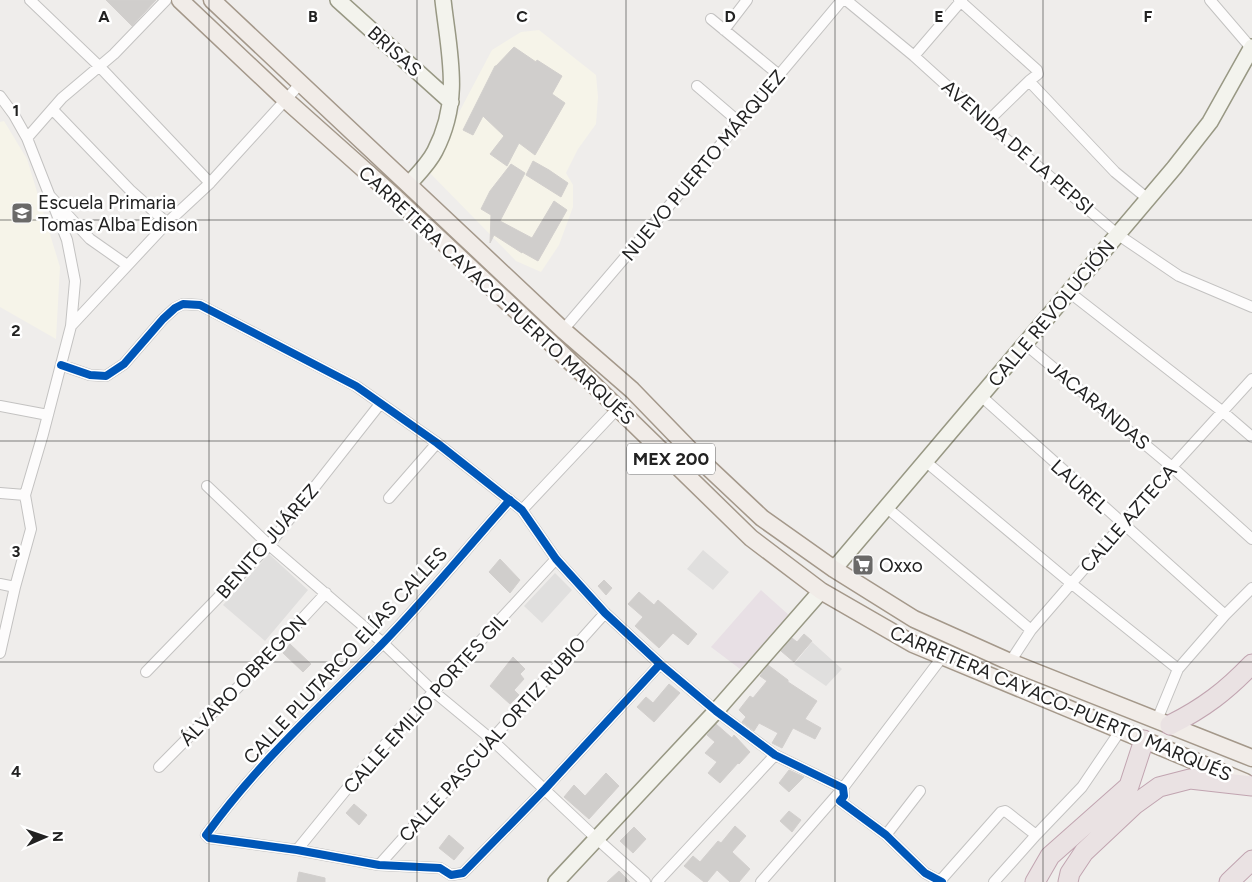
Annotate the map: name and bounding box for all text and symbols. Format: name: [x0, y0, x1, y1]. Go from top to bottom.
text: A: [98, 7, 110, 26]
text: B: [308, 7, 318, 26]
text: C: [516, 7, 528, 26]
text: D: [724, 7, 736, 26]
text: E: [934, 7, 944, 26]
text: F: [1144, 7, 1153, 26]
street label: BRISAS: [363, 21, 426, 82]
street label: NUEVO PUERTO MÁRQUEZ: [617, 65, 790, 265]
street label: AVENIDA DE LA PEPSI: [937, 75, 1098, 220]
text: 1: [13, 101, 19, 120]
street label: CARRETERA CAYACO-PUERTO MARQUÉS: [354, 161, 639, 430]
place label: Escuela Primaria Tomas Alba Edison: [38, 191, 198, 236]
school or university icon: Escuela Primaria Tomas Alba Edison: [10, 201, 34, 225]
street label: CALLE REVOLUCIÓN: [983, 235, 1120, 392]
text: 2: [11, 321, 21, 340]
street label: JACARANDAS: [1043, 356, 1154, 455]
road number: MEX 200: [627, 444, 715, 474]
street label: LAUREL: [1046, 455, 1113, 518]
street label: CALLE AZTECA: [1075, 460, 1182, 577]
street label: BENITO JUÁREZ: [211, 479, 323, 603]
text: 3: [12, 542, 21, 561]
street label: CALLE PLUTARCO ELÍAS CALLES: [239, 542, 452, 769]
supermarket icon: Oxxo: [851, 553, 875, 577]
place label: Oxxo: [879, 554, 923, 577]
street label: CALLE EMILIO PORTES GIL: [339, 609, 512, 798]
street label: ÁLVARO OBREGON: [175, 610, 312, 750]
street label: CARRETERA CAYACO-PUERTO MARQUÉS: [887, 621, 1235, 786]
street label: CALLE PASCUAL ORTIZ RUBIO: [394, 632, 591, 847]
text: 4: [11, 762, 21, 781]
north arrow: [20, 812, 70, 862]
text: N: [49, 831, 66, 842]

